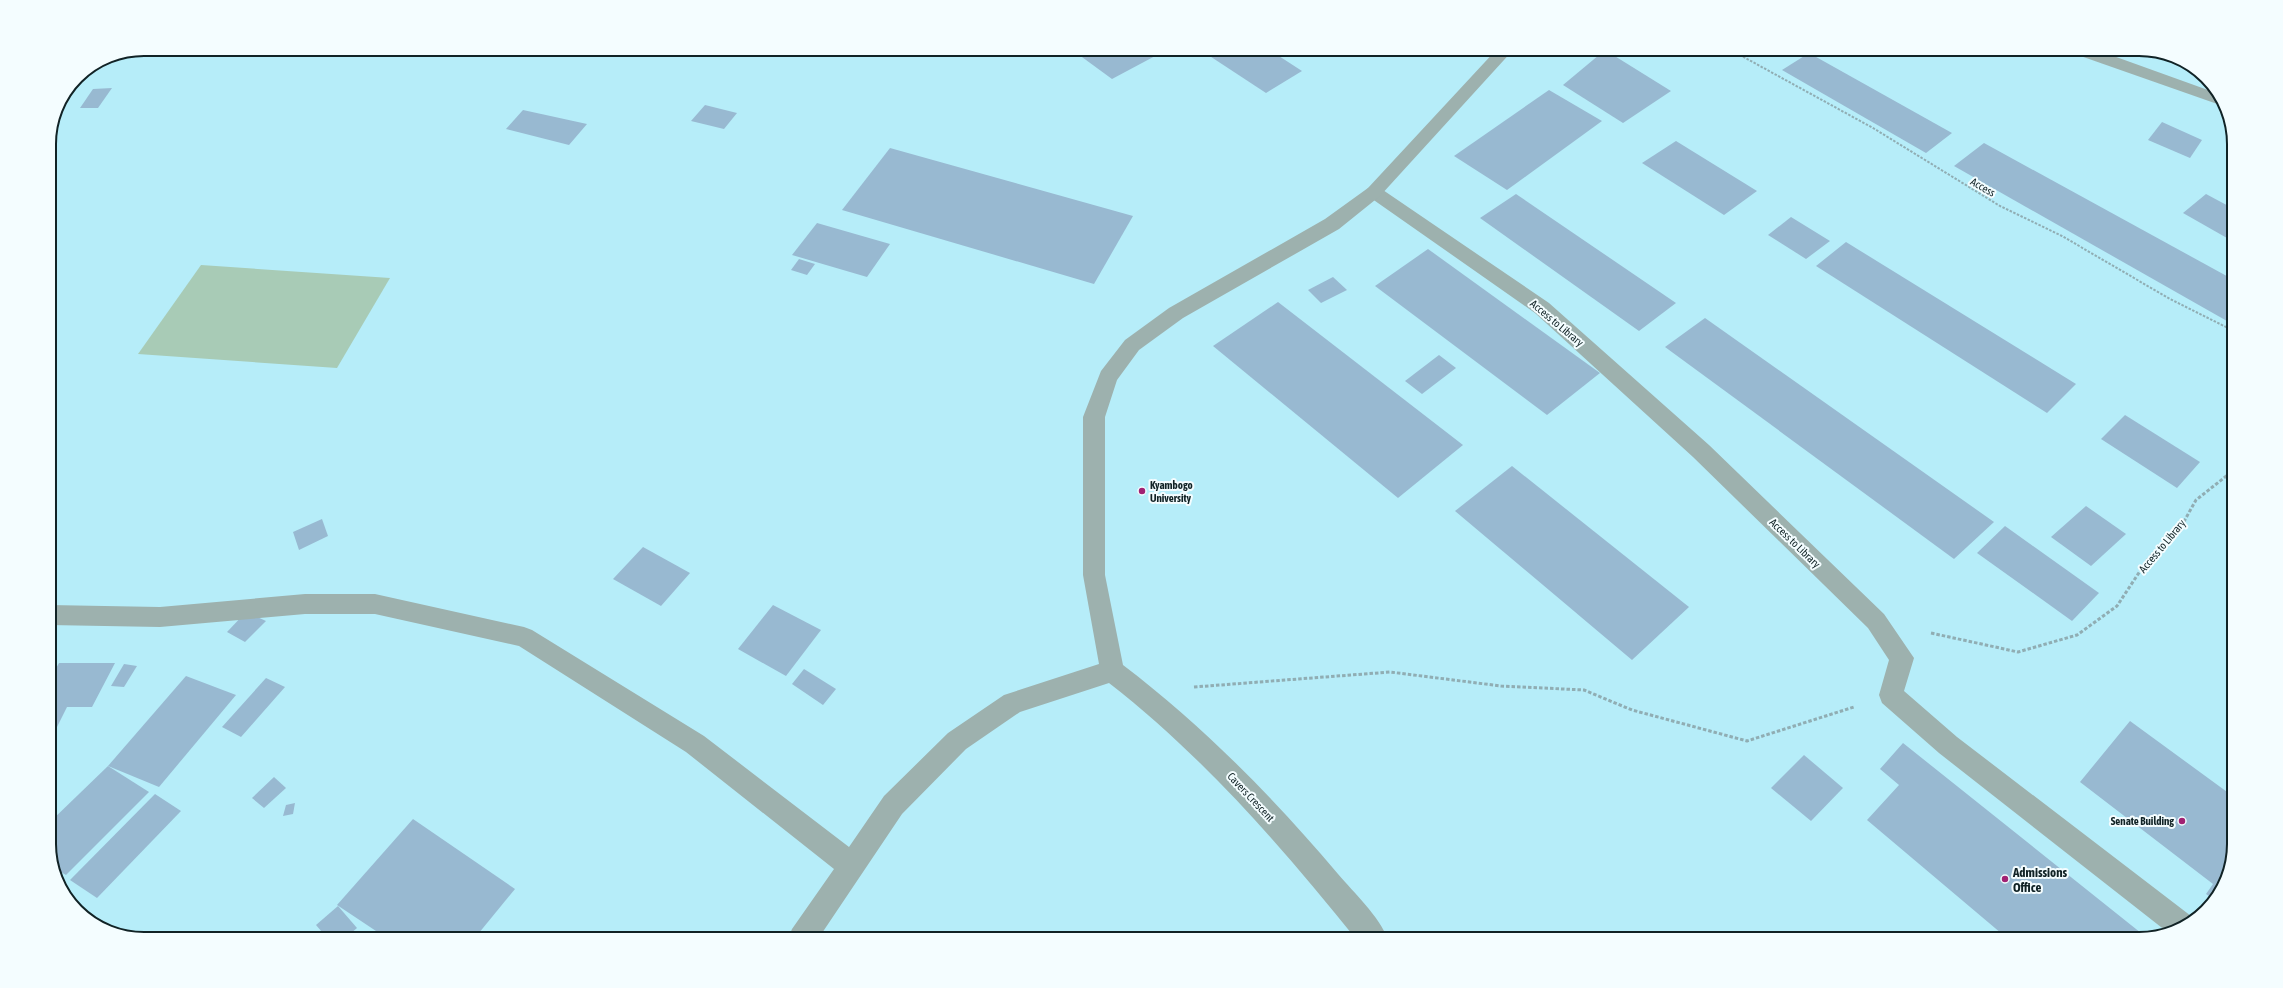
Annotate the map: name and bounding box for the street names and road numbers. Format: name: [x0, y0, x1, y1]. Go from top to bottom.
street label: Access: [1969, 175, 1997, 199]
street label: Access to Library: [1528, 297, 1586, 349]
street label: Access to Library: [1767, 516, 1823, 570]
street label: Access to Library: [2136, 517, 2188, 575]
street label: Cavers Crescent: [1225, 770, 1277, 824]

